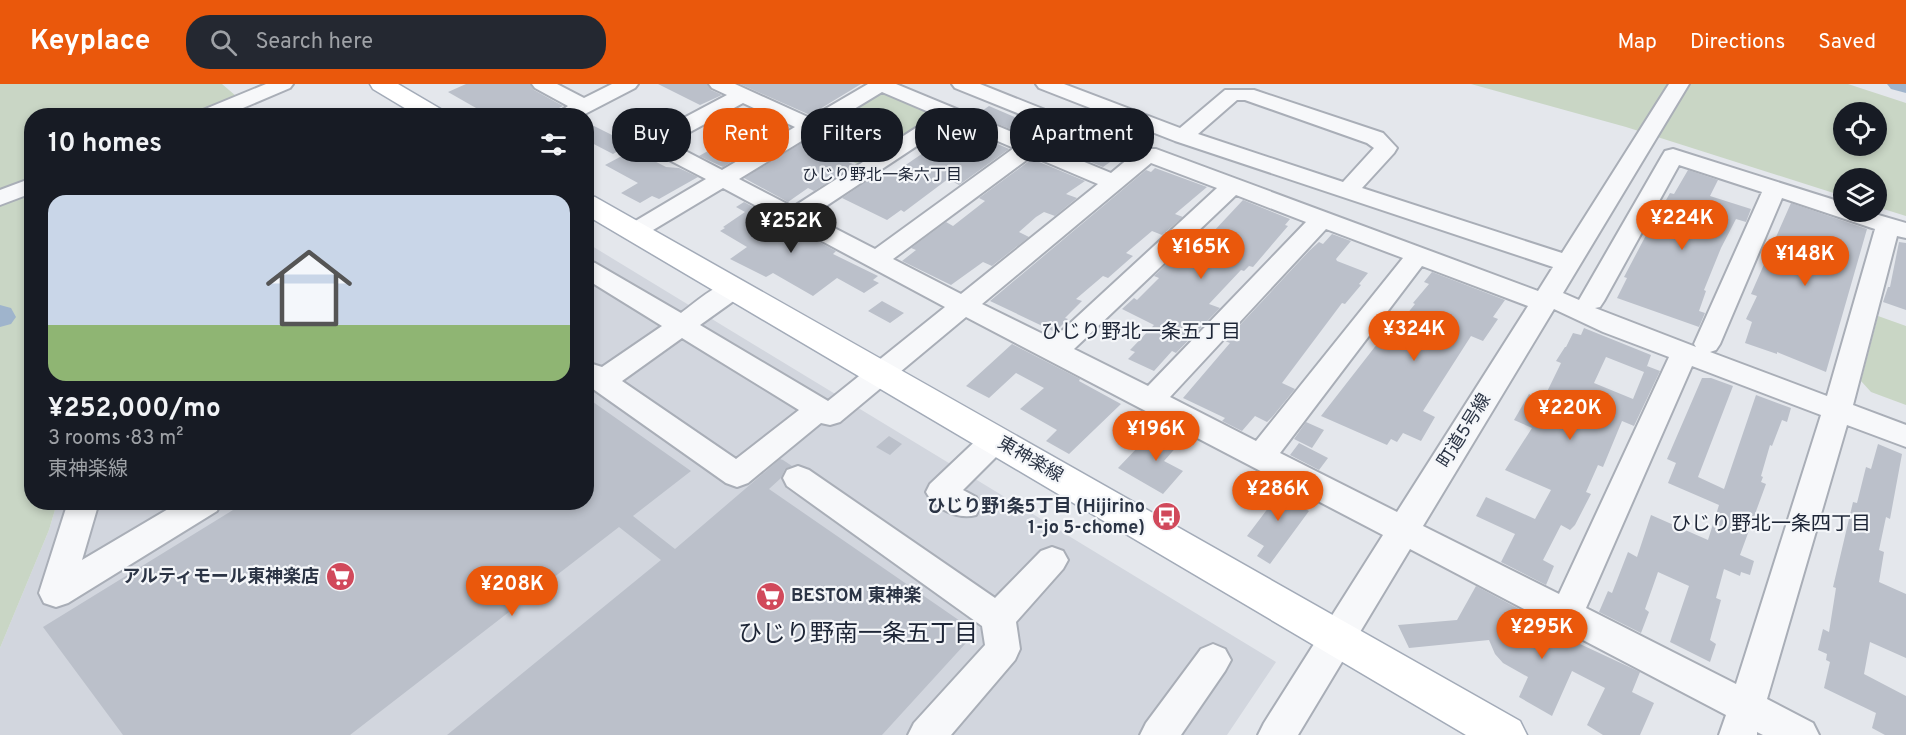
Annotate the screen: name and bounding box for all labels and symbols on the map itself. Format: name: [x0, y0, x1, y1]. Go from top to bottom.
district label: ひじり野北一条六丁目: [802, 166, 962, 186]
pin: ¥224K: [1640, 200, 1724, 251]
pin: ¥252K: [749, 203, 833, 254]
pin: ¥165K: [1159, 229, 1243, 280]
pin: ¥148K: [1763, 236, 1847, 287]
pin: ¥324K: [1372, 311, 1456, 362]
district label: ひじり野北一条五丁目: [1041, 320, 1241, 346]
street label: 町道5号線: [1433, 390, 1497, 472]
pin: ¥220K: [1528, 390, 1612, 441]
pin: ¥196K: [1114, 411, 1198, 462]
street label: 東神楽線: [993, 432, 1067, 488]
pin: ¥286K: [1236, 471, 1320, 522]
place label: ひじり野1条5丁目 (Hijirino 1-jo 5-chome): [927, 496, 1145, 540]
bus stop icon: ひじり野1条5丁目 (Hijirino 1-jo 5-chome): [1150, 501, 1182, 533]
district label: ひじり野北一条四丁目: [1671, 512, 1871, 538]
supermarket icon: アルティモール東神楽店: [324, 561, 356, 593]
place label: アルティモール東神楽店: [122, 566, 319, 589]
pin: ¥208K: [470, 566, 554, 617]
supermarket icon: BESTOM 東神楽: [754, 580, 786, 612]
place label: BESTOM 東神楽: [791, 585, 921, 608]
pin: ¥295K: [1500, 609, 1584, 660]
district label: ひじり野南一条五丁目: [738, 620, 978, 650]

